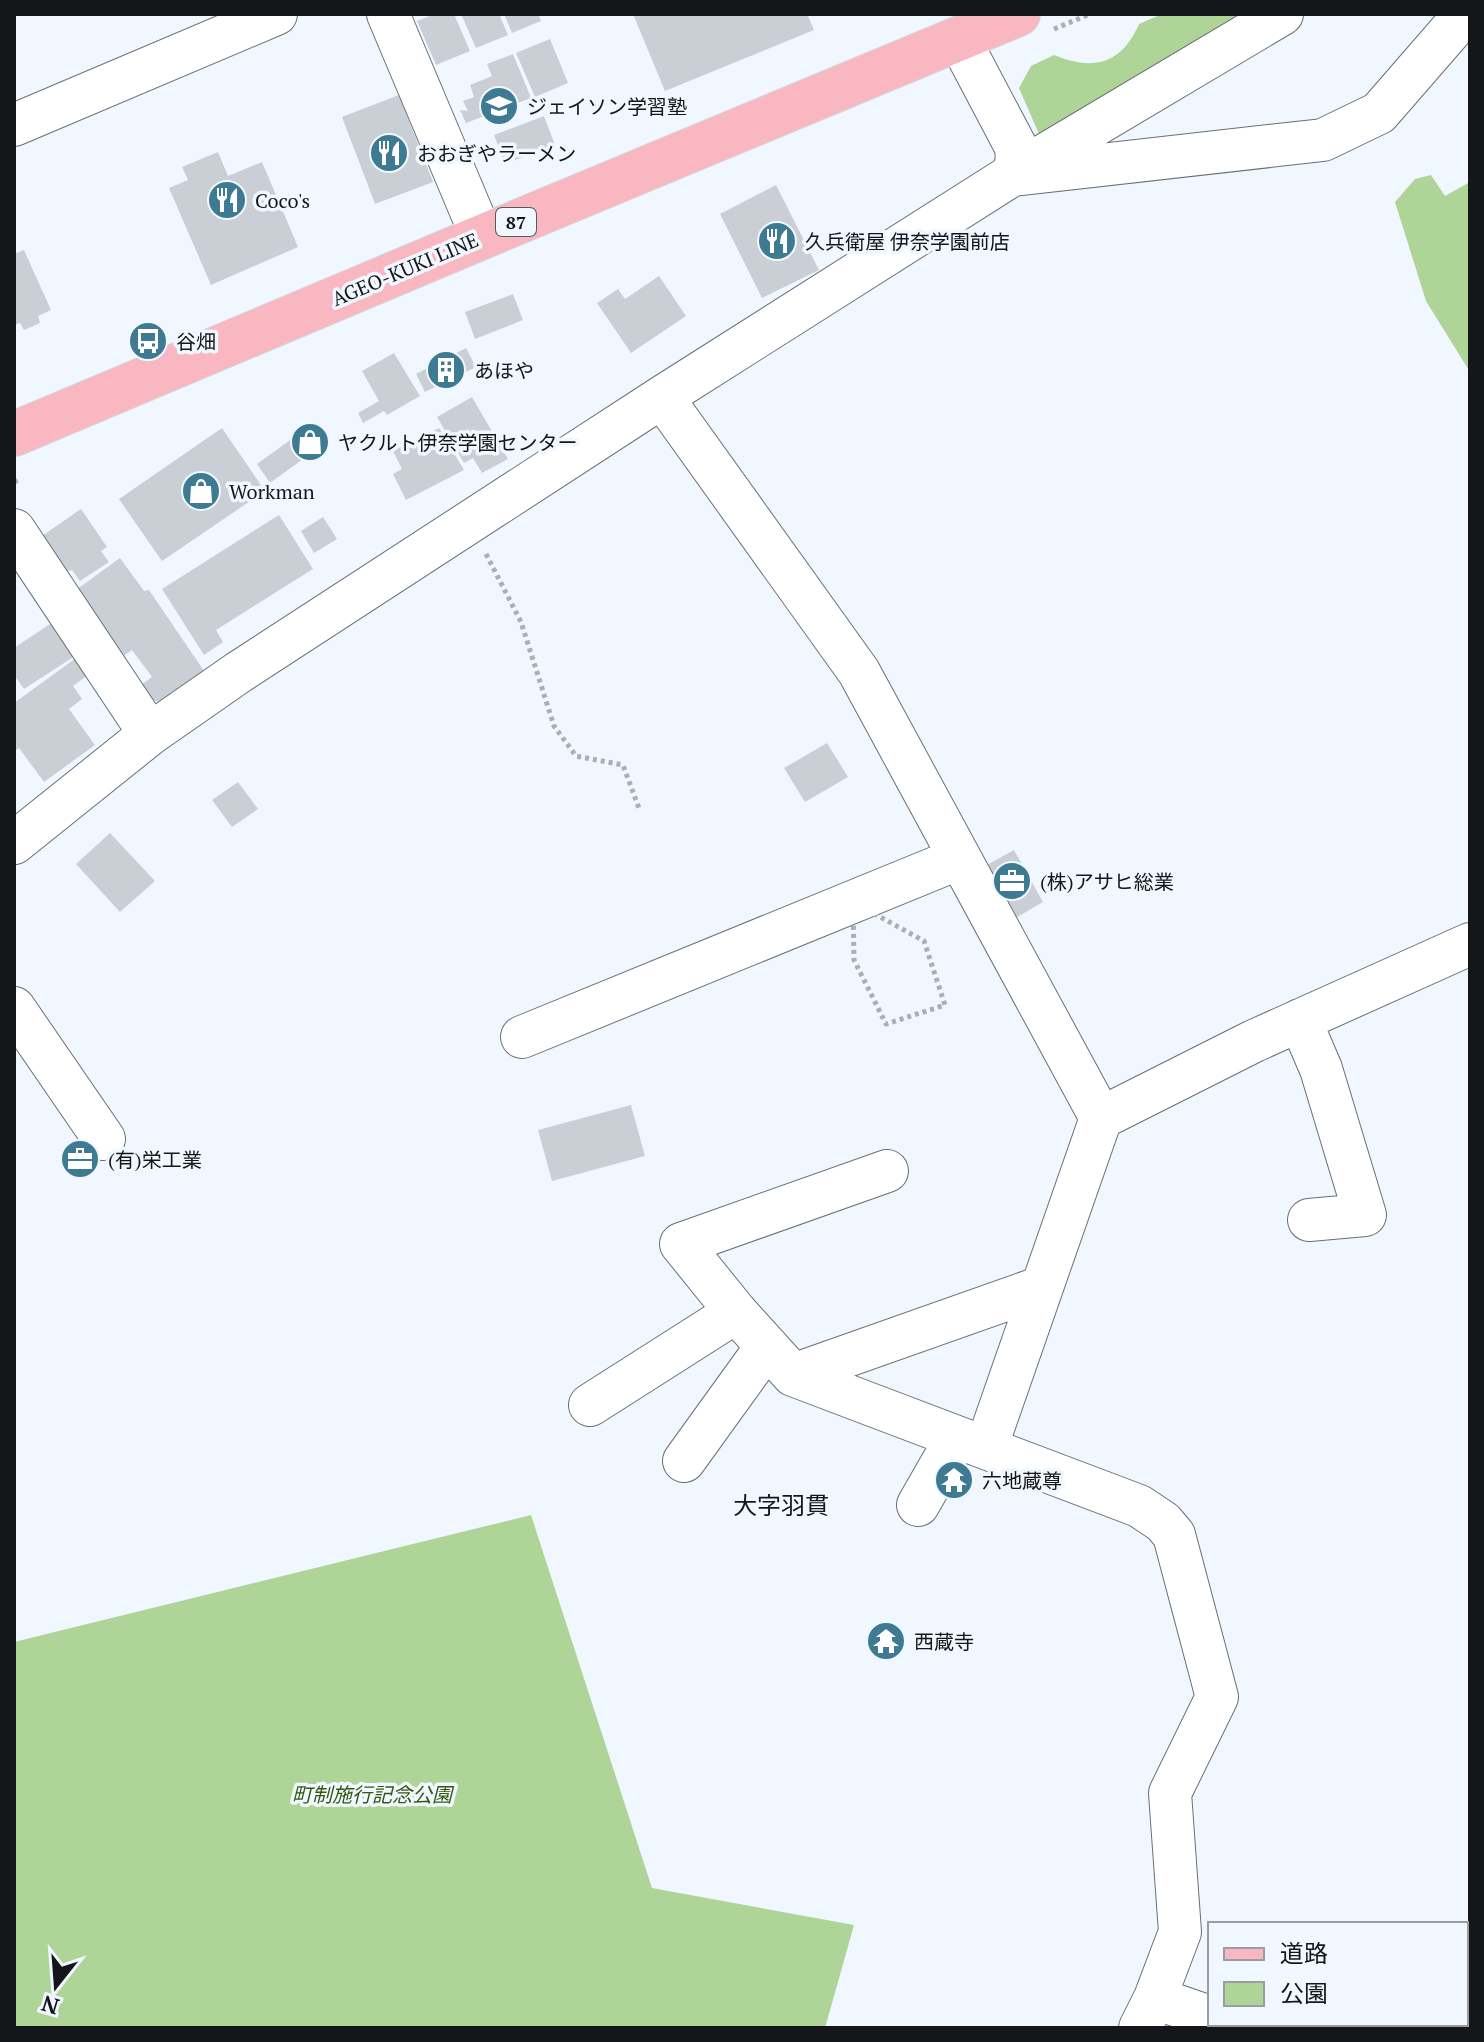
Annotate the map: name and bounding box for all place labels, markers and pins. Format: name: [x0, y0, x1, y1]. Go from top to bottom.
school or university icon: ジェイソン学習塾: [478, 85, 520, 127]
place label: ジェイソン学習塾: [527, 93, 687, 120]
restaurant icon: おおぎやラーメン: [368, 132, 410, 174]
place label: おおぎやラーメン: [417, 140, 576, 167]
restaurant icon: Coco's: [206, 179, 248, 221]
place label: Coco's: [255, 187, 310, 214]
restaurant icon: 久兵衛屋 伊奈学園前店: [756, 220, 798, 262]
place label: 久兵衛屋 伊奈学園前店: [805, 228, 1010, 255]
bus stop icon: 谷畑: [127, 320, 169, 362]
place label: 谷畑: [176, 328, 216, 355]
building icon: あほや: [425, 349, 467, 391]
place label: あほや: [474, 357, 534, 384]
shop icon: ヤクルト伊奈学園センター: [289, 421, 331, 463]
place label: ヤクルト伊奈学園センター: [338, 429, 577, 456]
shop icon: Workman: [180, 470, 222, 512]
place label: Workman: [229, 478, 315, 505]
office icon: (株)アサヒ総業: [991, 860, 1033, 902]
place label: (株)アサヒ総業: [1040, 868, 1174, 895]
office icon: (有)栄工業: [59, 1138, 101, 1180]
place label: (有)栄工業: [108, 1146, 202, 1173]
temple icon: 六地蔵尊: [933, 1459, 975, 1501]
place label: 六地蔵尊: [982, 1467, 1062, 1494]
temple icon: 西蔵寺: [865, 1620, 907, 1662]
place label: 西蔵寺: [914, 1628, 974, 1655]

